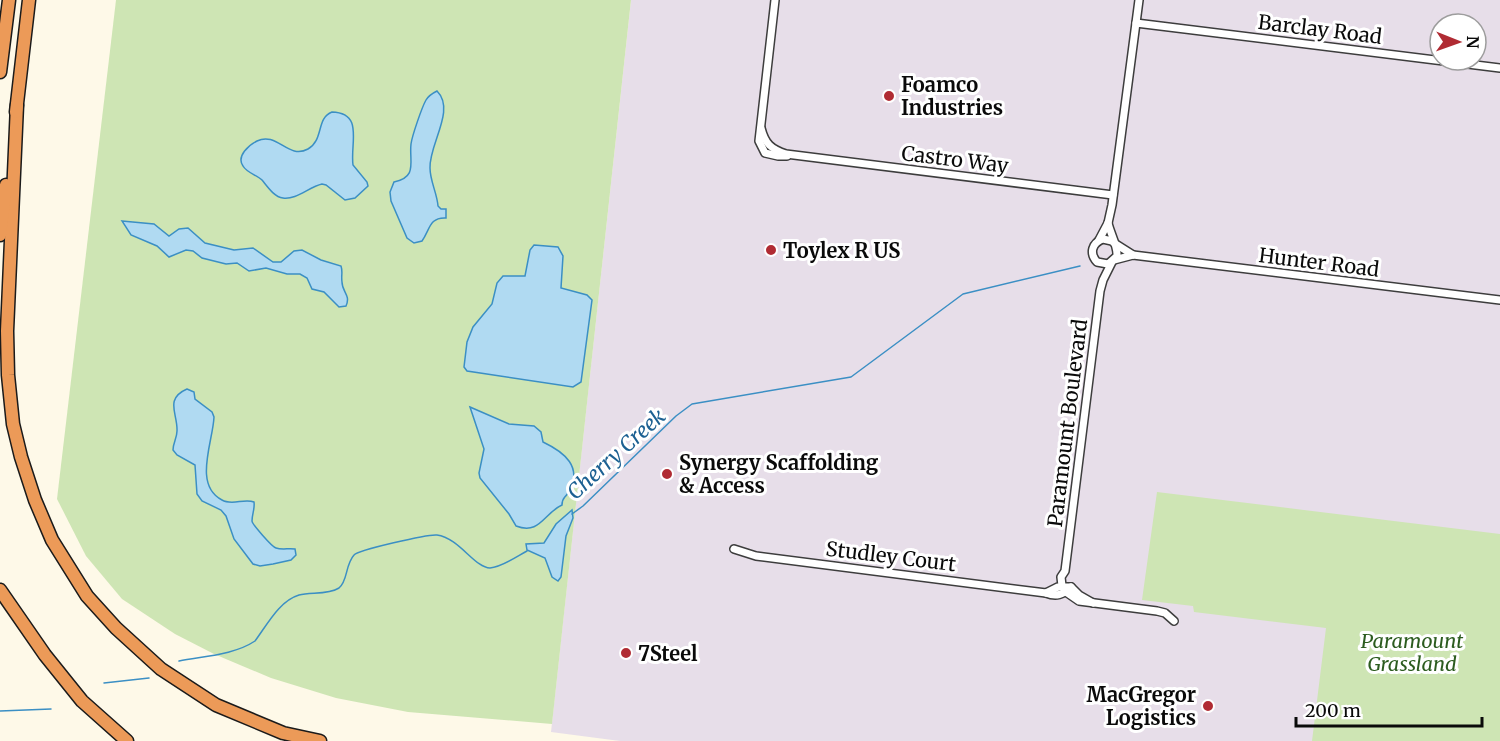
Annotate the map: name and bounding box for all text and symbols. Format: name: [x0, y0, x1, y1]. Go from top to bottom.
street label: Barclay Road: [1257, 9, 1383, 49]
north arrow: [1428, 12, 1488, 72]
text: N: [1463, 36, 1483, 49]
place label: Foamco Industries: [901, 72, 1003, 120]
marker: Foamco Industries: [882, 89, 896, 103]
street label: Castro Way: [900, 140, 1010, 178]
place label: Toylex R US: [783, 238, 900, 263]
street label: Hunter Road: [1257, 242, 1381, 282]
marker: Toylex R US: [764, 243, 778, 257]
street label: Paramount Boulevard: [1042, 318, 1092, 528]
water label: Cherry Creek: [561, 402, 671, 505]
place label: Synergy Scaffolding & Access: [679, 450, 879, 498]
marker: Synergy Scaffolding & Access: [660, 467, 674, 481]
street label: Studley Court: [825, 536, 958, 576]
park label: Paramount Grassland: [1361, 628, 1463, 676]
place label: 7Steel: [638, 641, 698, 666]
marker: 7Steel: [619, 646, 633, 660]
place label: MacGregor Logistics: [1087, 682, 1196, 730]
scale bar: [1296, 690, 1482, 728]
marker: MacGregor Logistics: [1201, 699, 1215, 713]
text: 200 m: [1305, 699, 1361, 722]

